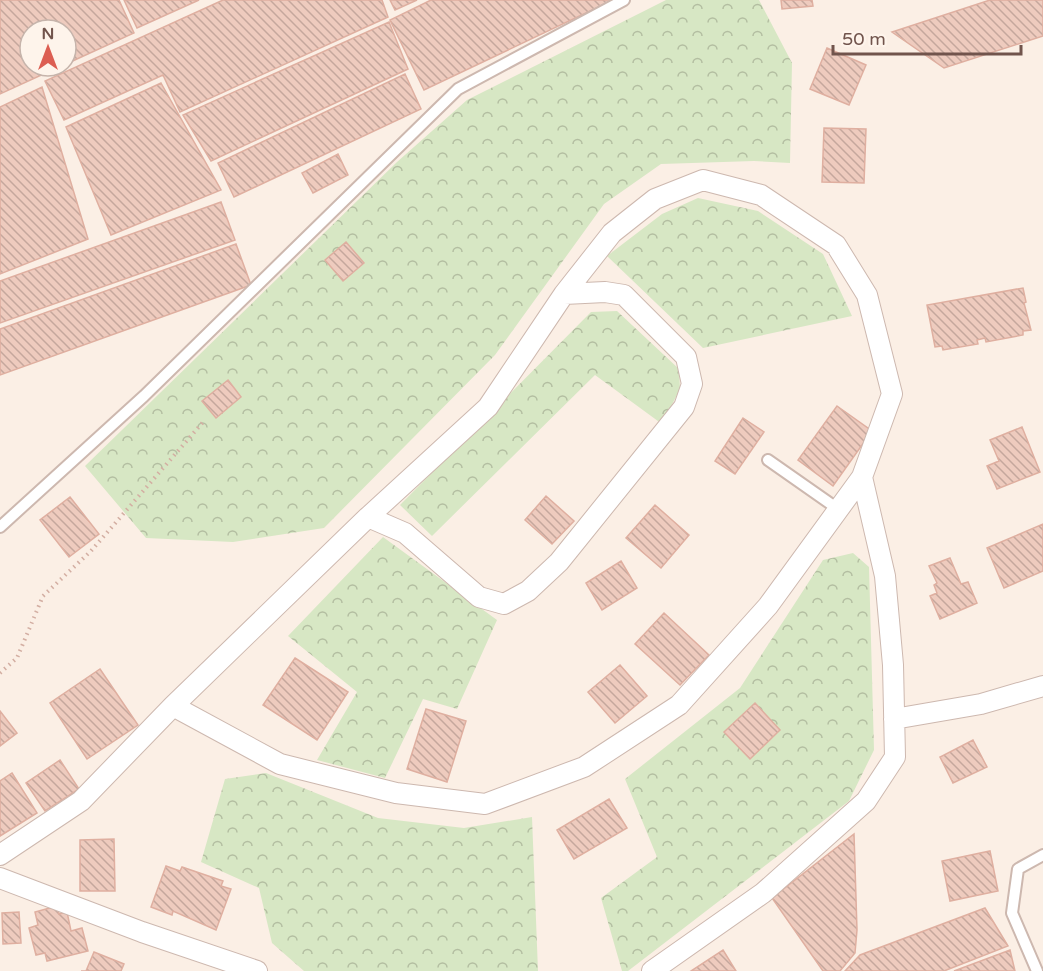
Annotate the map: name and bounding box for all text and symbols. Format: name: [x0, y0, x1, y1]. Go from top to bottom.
north arrow: [18, 18, 78, 78]
scale bar: [833, 18, 1020, 56]
text: N: [42, 24, 54, 44]
text: 50 m: [842, 28, 886, 50]

